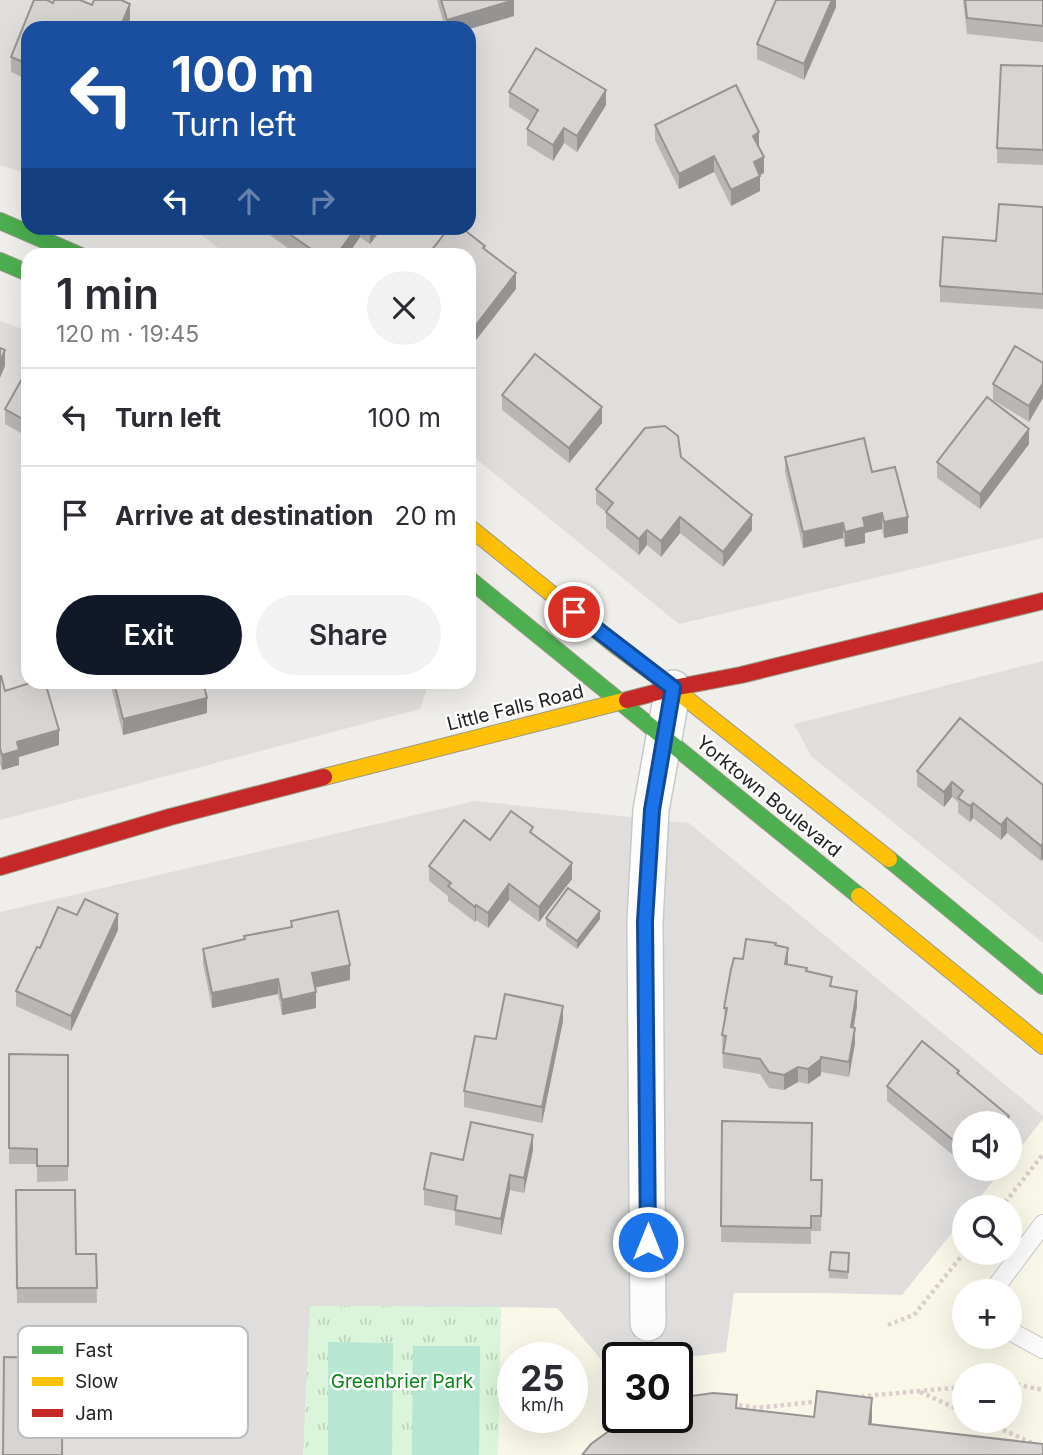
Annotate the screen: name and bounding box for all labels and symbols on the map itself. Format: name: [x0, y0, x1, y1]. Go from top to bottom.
pin: [544, 582, 604, 642]
street label: Little Falls Road: [444, 679, 586, 736]
street label: Yorktown Boulevard: [692, 731, 846, 862]
position arrow: [611, 1205, 685, 1279]
legend: [18, 1326, 248, 1438]
text: Fast: [75, 1339, 113, 1362]
speed limit sign: 30: [602, 1342, 693, 1433]
text: Slow: [75, 1370, 118, 1393]
park label: Greenbrier Park: [331, 1370, 474, 1393]
text: Jam: [75, 1402, 113, 1425]

